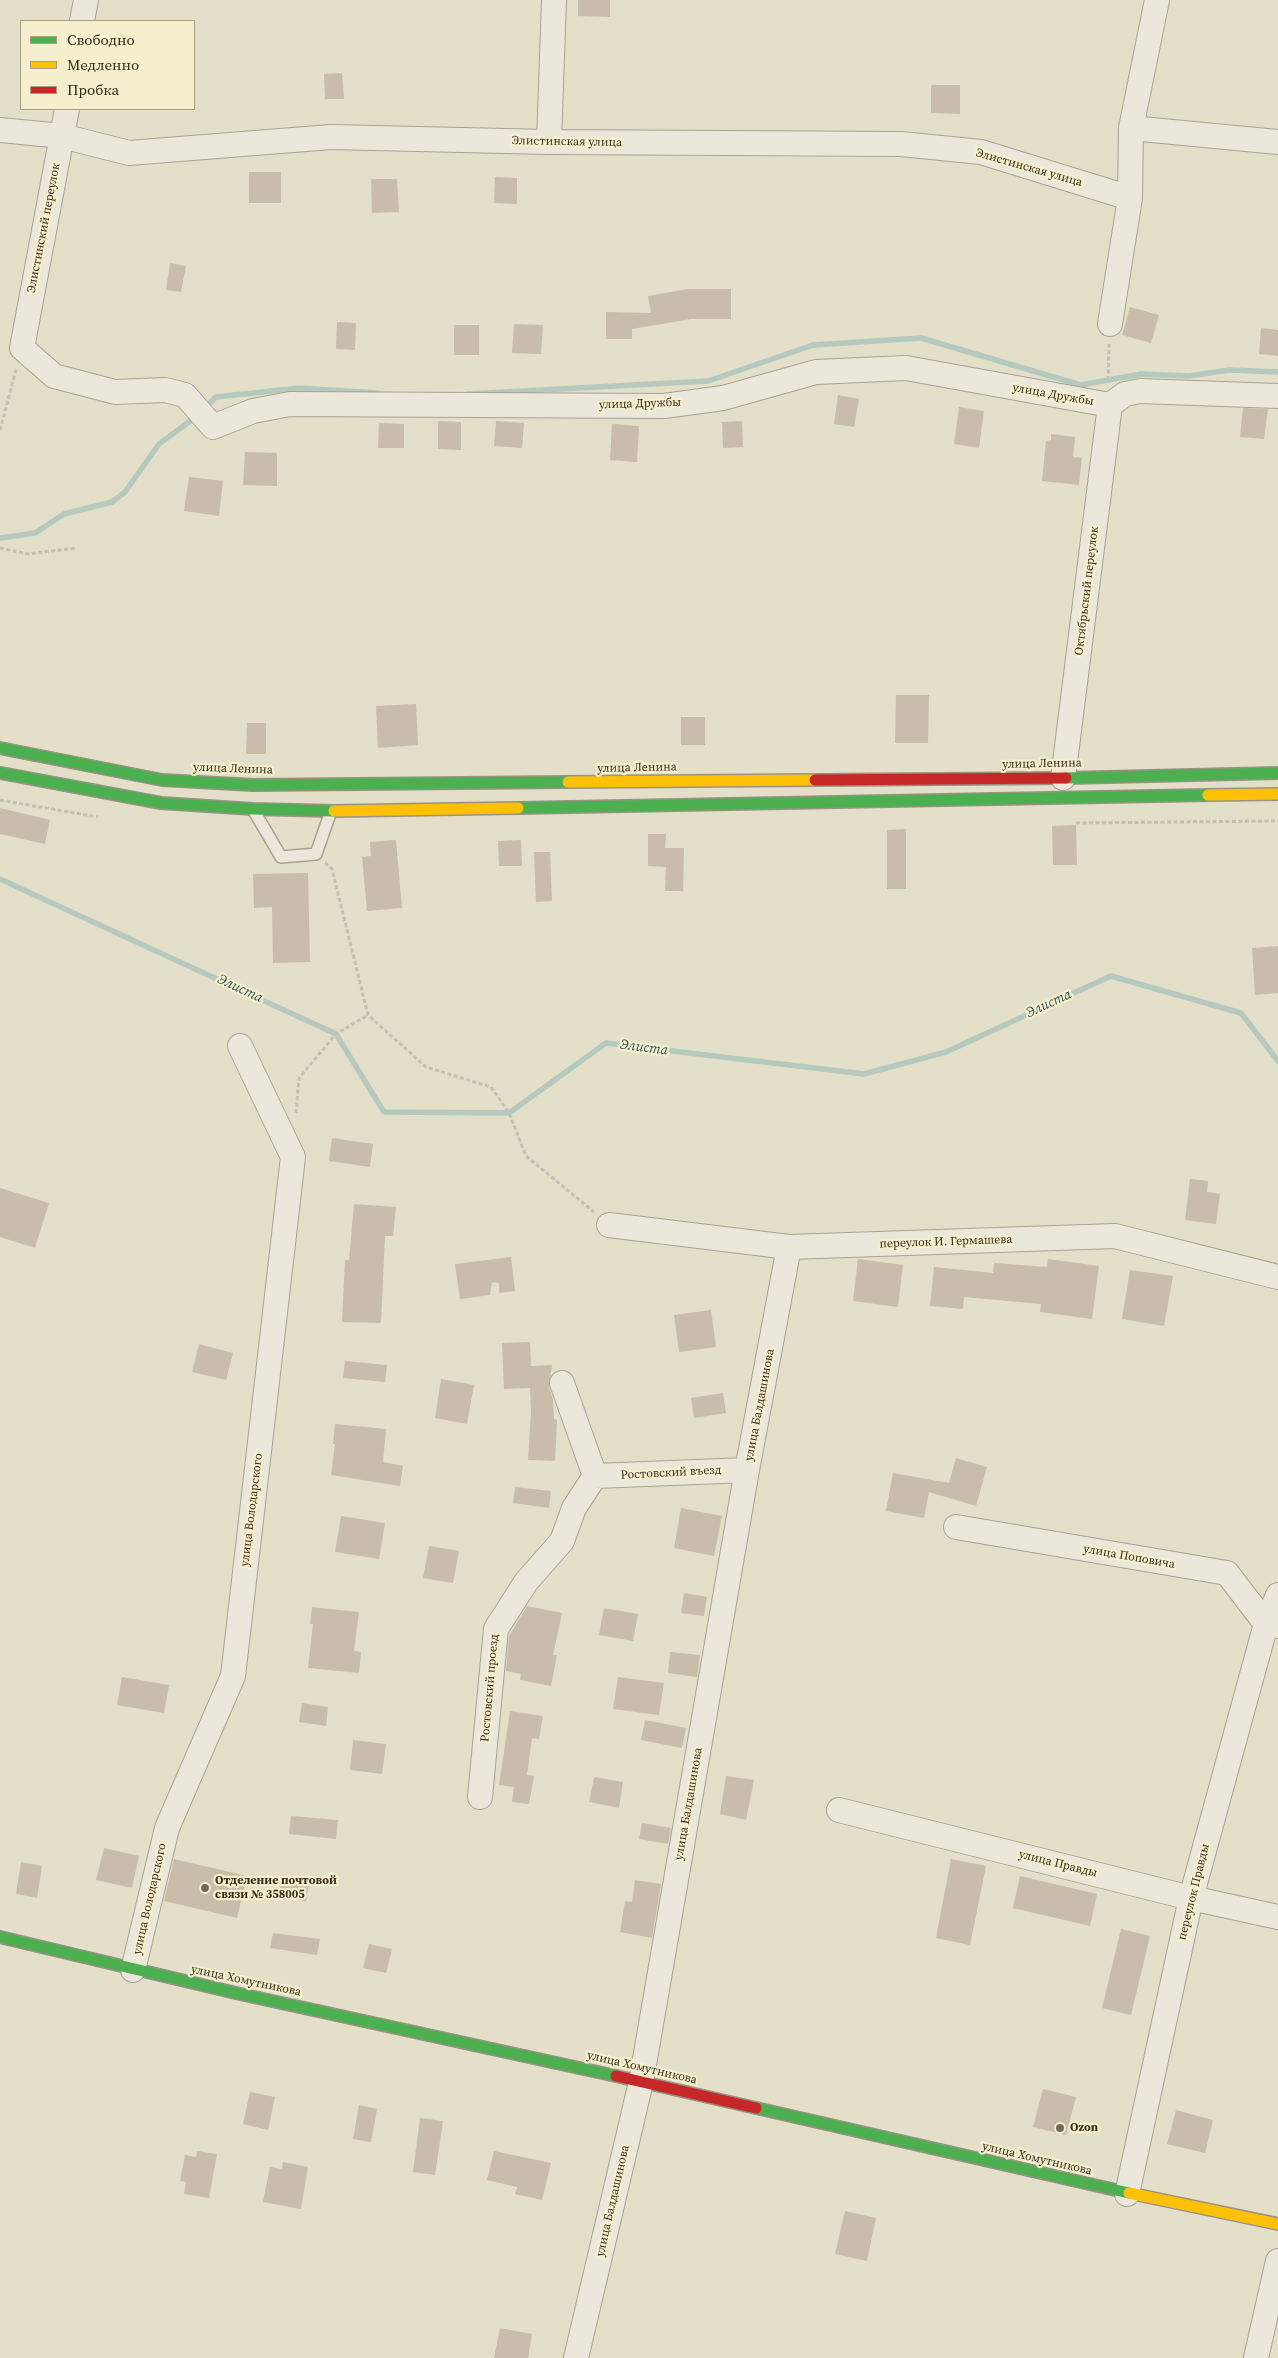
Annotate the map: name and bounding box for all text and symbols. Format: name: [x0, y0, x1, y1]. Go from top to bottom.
legend: [20, 20, 195, 110]
text: Свободно: [67, 29, 135, 50]
text: Медленно: [67, 54, 139, 75]
text: Пробка: [67, 79, 119, 100]
street label: Элистинская улица: [512, 134, 622, 150]
street label: Элистинская улица: [974, 146, 1084, 190]
street label: Элистинский переулок: [24, 162, 64, 294]
street label: улица Дружбы: [1011, 381, 1095, 409]
street label: улица Дружбы: [599, 395, 681, 413]
street label: Октябрьский переулок: [1072, 526, 1102, 656]
street label: улица Ленина: [1002, 756, 1082, 772]
street label: улица Ленина: [193, 760, 273, 778]
street label: улица Ленина: [597, 760, 677, 776]
water label: Элиста: [215, 971, 265, 1007]
water label: Элиста: [1024, 986, 1074, 1022]
water label: Элиста: [619, 1037, 669, 1059]
street label: переулок И. Гермашева: [879, 1232, 1013, 1252]
street label: улица Балдашинова: [742, 1348, 778, 1462]
street label: улица Володарского: [238, 1453, 266, 1567]
street label: Ростовский въезд: [620, 1463, 722, 1483]
street label: улица Поповича: [1082, 1542, 1176, 1572]
street label: Ростовский проезд: [478, 1633, 502, 1743]
street label: улица Балдашинова: [672, 1747, 706, 1861]
street label: улица Володарского: [130, 1842, 170, 1956]
street label: переулок Правды: [1175, 1842, 1213, 1942]
street label: улица Правды: [1017, 1847, 1099, 1881]
place label: Отделение почтовой связи № 358005: [215, 1874, 337, 1902]
marker: Отделение почтовой связи № 358005: [199, 1882, 211, 1894]
street label: улица Хомутникова: [190, 1962, 302, 2000]
street label: улица Хомутникова: [586, 2048, 698, 2088]
place label: Ozon: [1070, 2121, 1098, 2135]
marker: Ozon: [1054, 2122, 1066, 2134]
street label: улица Хомутникова: [981, 2139, 1093, 2179]
street label: улица Балдашинова: [593, 2144, 633, 2258]

